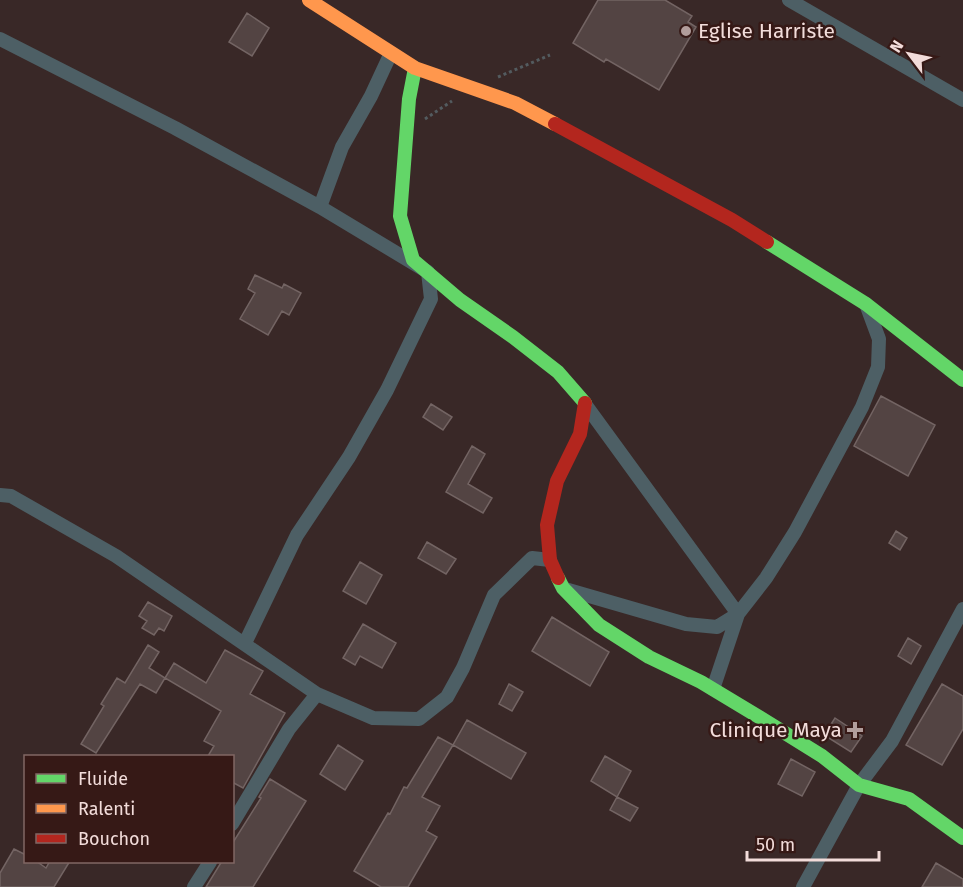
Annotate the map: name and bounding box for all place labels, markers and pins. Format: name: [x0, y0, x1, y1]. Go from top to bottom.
place label: Eglise Harriste: [698, 18, 835, 44]
marker: Eglise Harriste: [679, 24, 693, 38]
place label: Clinique Maya: [709, 717, 842, 743]
marker: Clinique Maya: [846, 721, 864, 739]

